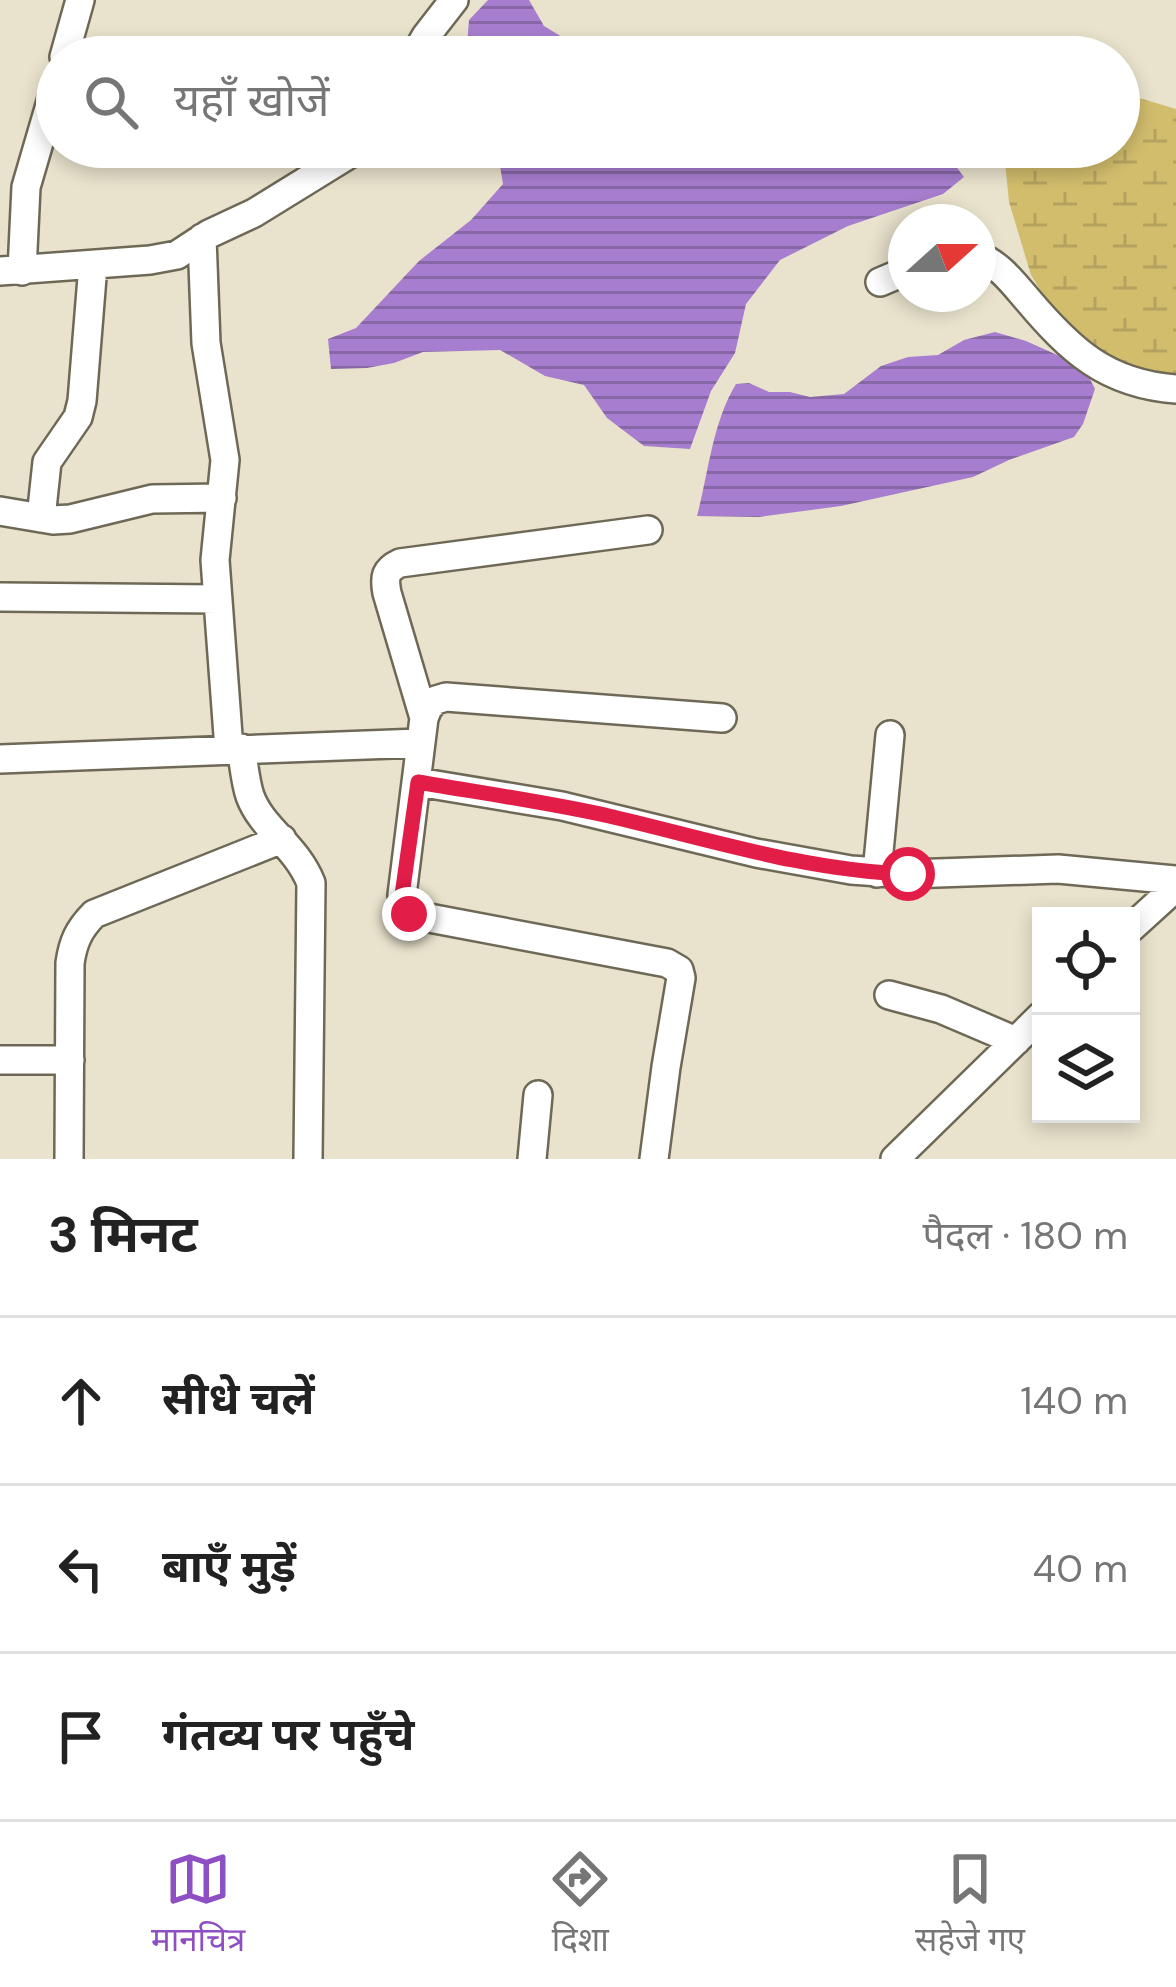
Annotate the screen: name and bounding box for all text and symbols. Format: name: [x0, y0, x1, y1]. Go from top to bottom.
search box: [36, 36, 1140, 168]
icon: search: [78, 69, 144, 135]
text: यहाँ खोजें: [174, 71, 329, 130]
north arrow: [888, 204, 996, 312]
route start: [881, 847, 935, 901]
route end: [382, 887, 436, 941]
map controls: [1032, 907, 1140, 1123]
button: locate: [1032, 907, 1140, 1015]
button: layers: [1032, 1015, 1140, 1123]
text: 3 मिनट: [48, 1201, 198, 1268]
text: पैदल · 180 m: [923, 1210, 1128, 1261]
icon: ahead: [48, 1368, 114, 1434]
text: सीधे चलें: [162, 1369, 314, 1428]
text: 140 m: [1020, 1375, 1128, 1426]
icon: left: [48, 1536, 114, 1602]
text: बाएँ मुड़ें: [162, 1537, 296, 1596]
text: 40 m: [1033, 1543, 1128, 1594]
icon: arrive: [48, 1704, 114, 1770]
text: गंतव्य पर पहुँचे: [162, 1705, 415, 1764]
tab: मानचित्र: [151, 1846, 245, 1964]
tab: दिशा: [547, 1846, 613, 1964]
tab: सहेजे गए: [915, 1846, 1025, 1964]

